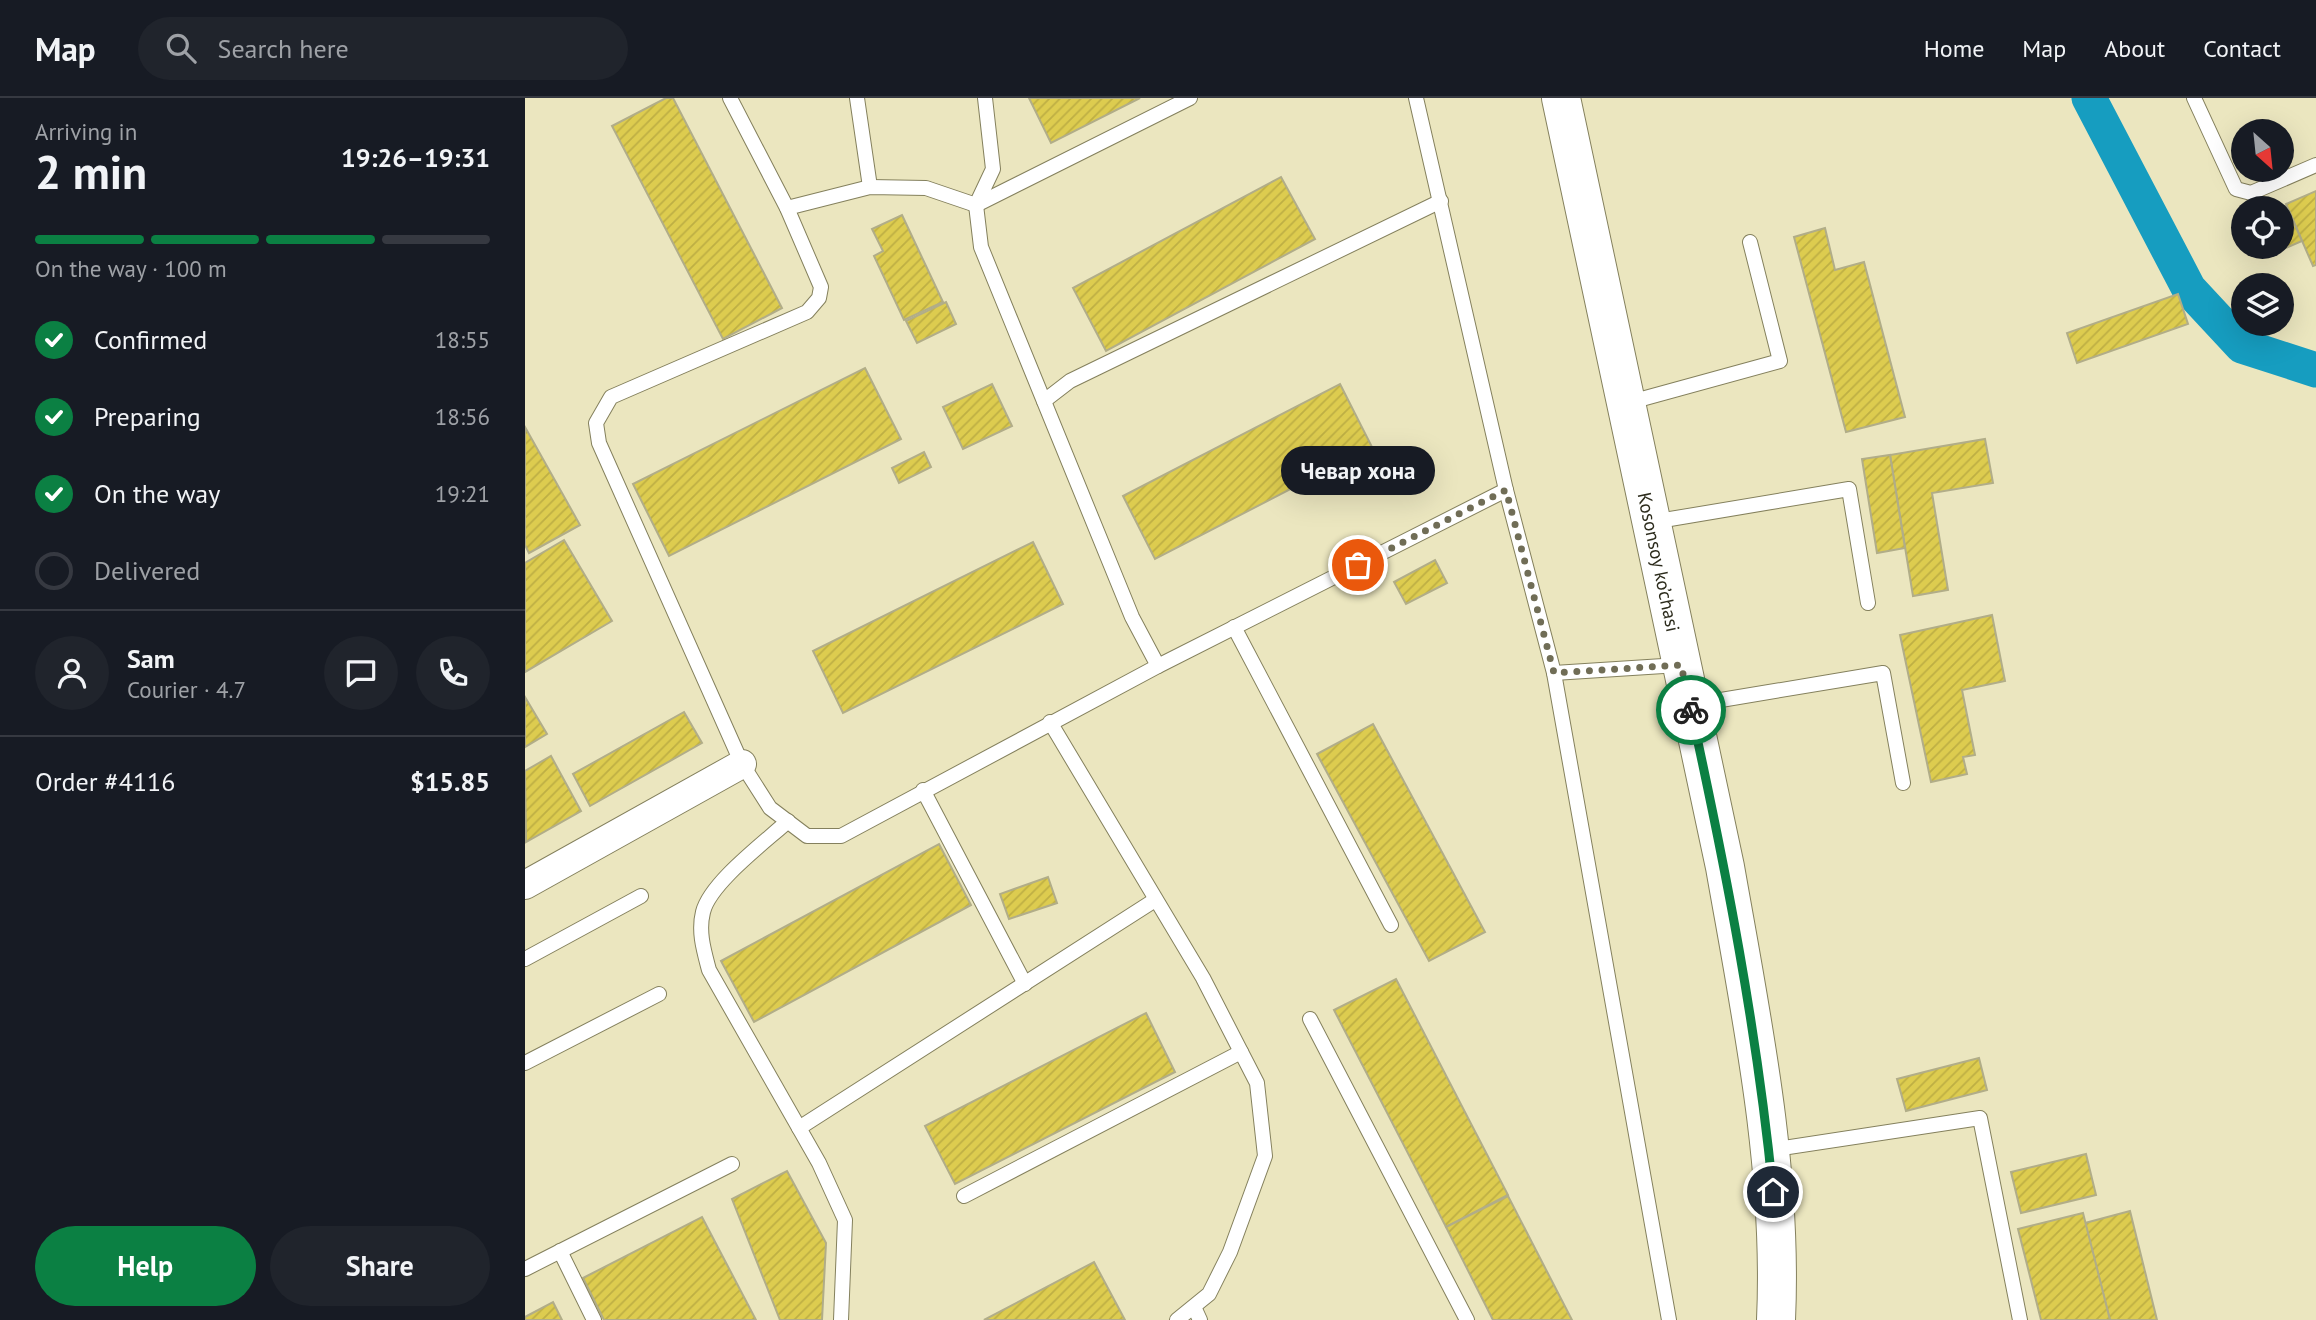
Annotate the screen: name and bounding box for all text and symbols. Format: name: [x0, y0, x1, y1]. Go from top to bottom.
search box: [138, 17, 628, 80]
text: Map: [35, 27, 96, 70]
icon: search: [162, 29, 200, 67]
text: Search here: [218, 32, 349, 65]
text: Home: [1924, 33, 1984, 64]
text: Map: [2022, 33, 2066, 64]
text: About: [2104, 33, 2165, 64]
text: Contact: [2203, 33, 2281, 64]
text: Arriving in: [35, 117, 137, 146]
north arrow: [2231, 119, 2294, 182]
map controls: [2231, 119, 2294, 336]
text: 19:26–19:31: [341, 141, 490, 174]
text: 2 min: [35, 142, 147, 202]
button: locate: [2231, 196, 2294, 259]
text: On the way · 100 m: [35, 254, 227, 283]
button: layers: [2231, 273, 2294, 336]
icon: check: [35, 321, 73, 359]
text: Confirmed: [94, 323, 207, 356]
text: 18:55: [435, 325, 490, 354]
icon: check: [35, 398, 73, 436]
text: Preparing: [94, 400, 201, 433]
text: 18:56: [435, 402, 490, 431]
callout: Чевар хона: [1281, 446, 1435, 495]
text: Чевар хона: [1301, 456, 1415, 485]
icon: check: [35, 475, 73, 513]
text: On the way: [94, 477, 220, 510]
text: 19:21: [435, 479, 490, 508]
street label: Kosonsoy ko’chasi: [1633, 490, 1685, 634]
pin: [1328, 535, 1388, 595]
icon: bag: [1339, 546, 1377, 584]
text: Delivered: [94, 554, 200, 587]
button: person: [35, 636, 109, 710]
button: chat: [324, 636, 398, 710]
button: phone: [416, 636, 490, 710]
text: Sam: [127, 642, 175, 675]
text: Courier · 4.7: [127, 675, 246, 704]
courier: [1656, 675, 1726, 745]
icon: bike: [1672, 691, 1710, 729]
text: Order #4116: [35, 765, 175, 798]
text: $15.85: [410, 765, 490, 798]
pin: [1743, 1162, 1803, 1222]
icon: home: [1754, 1173, 1792, 1211]
button: Help: [35, 1226, 256, 1306]
button: Share: [270, 1226, 490, 1306]

